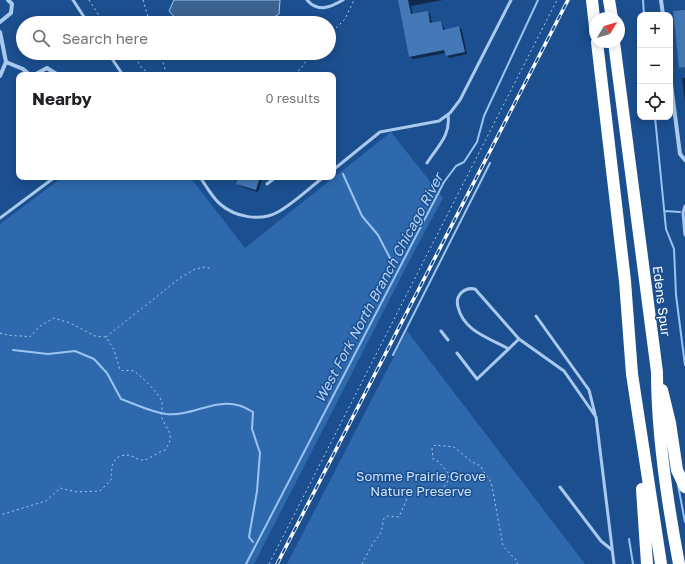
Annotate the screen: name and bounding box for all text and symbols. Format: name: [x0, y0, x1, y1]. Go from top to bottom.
north arrow: [589, 12, 625, 48]
map controls: [637, 12, 673, 120]
button: +: [637, 12, 673, 48]
search box: [16, 16, 336, 60]
icon: search: [30, 27, 52, 49]
text: Search here: [62, 29, 148, 47]
button: −: [637, 48, 673, 84]
button: locate: [637, 84, 673, 120]
text: Nearby: [32, 88, 92, 109]
text: 0 results: [265, 90, 320, 106]
water label: West Fork North Branch Chicago River: [311, 168, 448, 405]
street label: Edens Spur: [650, 265, 674, 337]
park label: Somme Prairie Grove Nature Preserve: [356, 468, 486, 499]

